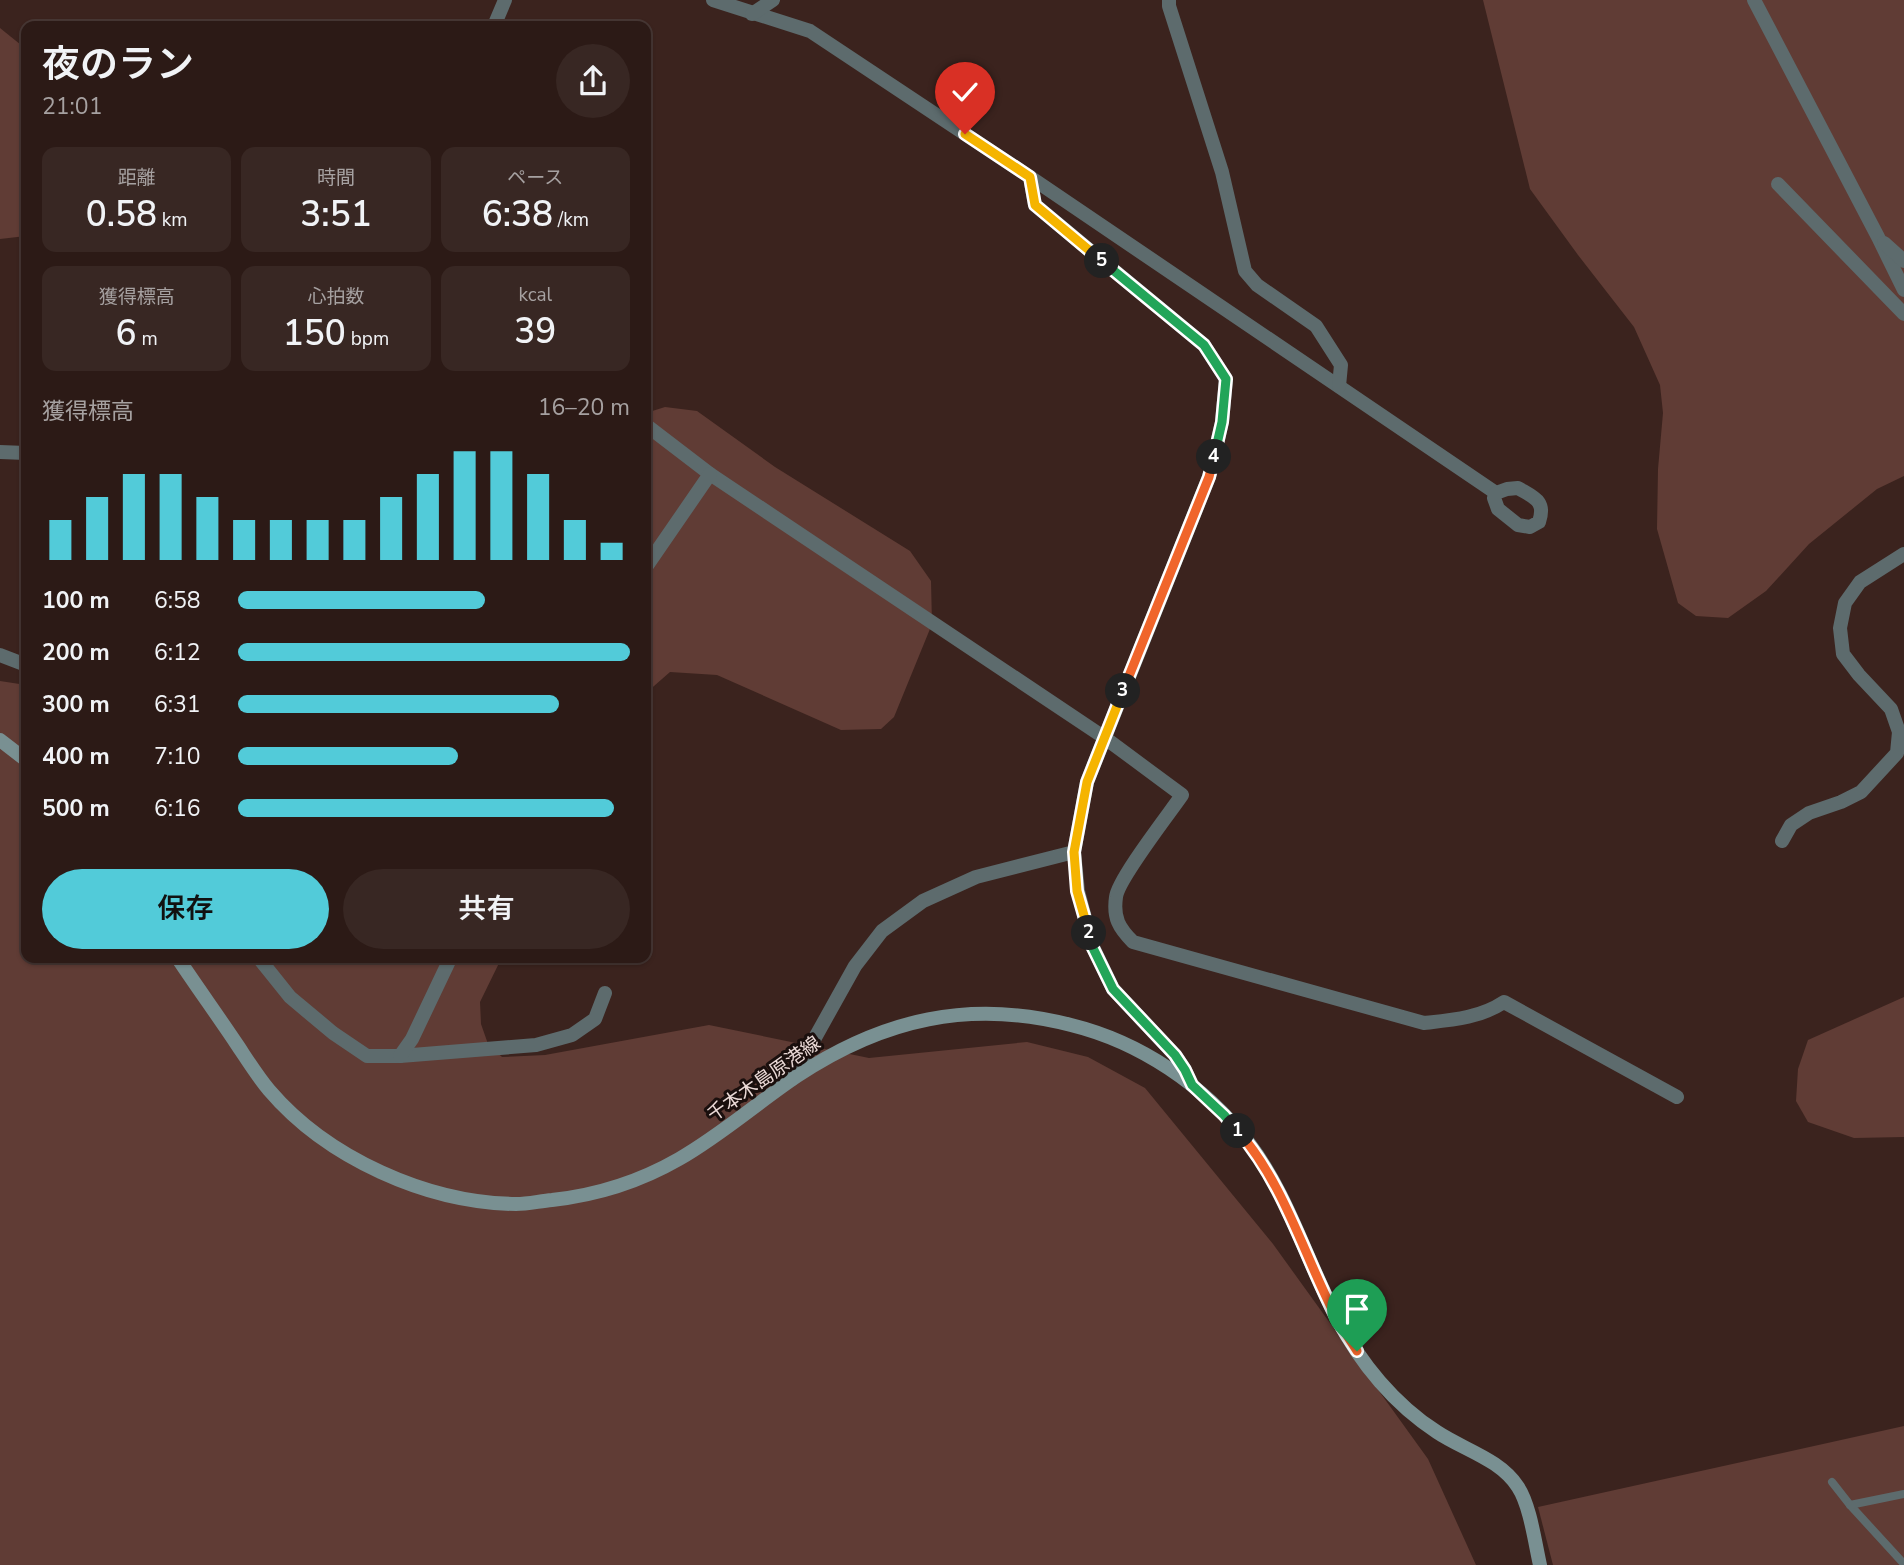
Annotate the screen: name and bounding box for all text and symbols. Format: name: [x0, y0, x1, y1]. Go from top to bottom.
text: 夜のラン: [42, 39, 194, 90]
button: share: [556, 44, 630, 118]
pin: [935, 62, 995, 134]
icon: check: [946, 73, 984, 111]
text: 21:01: [42, 91, 102, 122]
text: 距離: [118, 165, 156, 191]
text: 時間: [317, 165, 355, 191]
text: ペース: [507, 165, 563, 191]
text: 0.58: [86, 191, 157, 238]
text: 3:51: [300, 191, 372, 238]
text: 6:38: [482, 191, 553, 238]
text: km: [157, 207, 188, 233]
text: /km: [553, 207, 589, 233]
pin: 5: [1084, 244, 1120, 278]
text: 5: [1096, 247, 1107, 273]
text: kcal: [518, 282, 552, 308]
text: 獲得標高: [99, 284, 175, 310]
text: 心拍数: [307, 284, 365, 310]
text: 39: [514, 308, 556, 355]
text: 6: [116, 310, 137, 357]
text: 150: [283, 310, 346, 357]
text: m: [137, 326, 158, 352]
text: bpm: [346, 326, 389, 352]
text: 16–20 m: [538, 392, 630, 423]
text: 獲得標高: [42, 396, 134, 427]
pin: 4: [1196, 440, 1232, 475]
text: 4: [1208, 443, 1219, 469]
text: 100 m: [42, 585, 110, 616]
text: 6:58: [154, 585, 201, 616]
text: 200 m: [42, 637, 110, 668]
text: 6:12: [154, 637, 201, 668]
pin: 3: [1106, 674, 1140, 708]
text: 3: [1117, 677, 1128, 703]
text: 300 m: [42, 689, 110, 720]
text: 6:31: [154, 689, 201, 720]
text: 400 m: [42, 741, 110, 772]
text: 7:10: [154, 741, 201, 772]
text: 500 m: [42, 793, 110, 824]
text: 6:16: [154, 793, 201, 824]
button: 保存: [42, 869, 329, 949]
button: 共有: [343, 869, 630, 949]
pin: 2: [1072, 916, 1106, 950]
text: 2: [1083, 919, 1094, 945]
street label: 千本木島原港線: [702, 1030, 826, 1128]
pin: 1: [1220, 1114, 1256, 1148]
text: 1: [1232, 1117, 1243, 1143]
pin: [1327, 1279, 1387, 1351]
icon: arrive: [1338, 1290, 1376, 1328]

